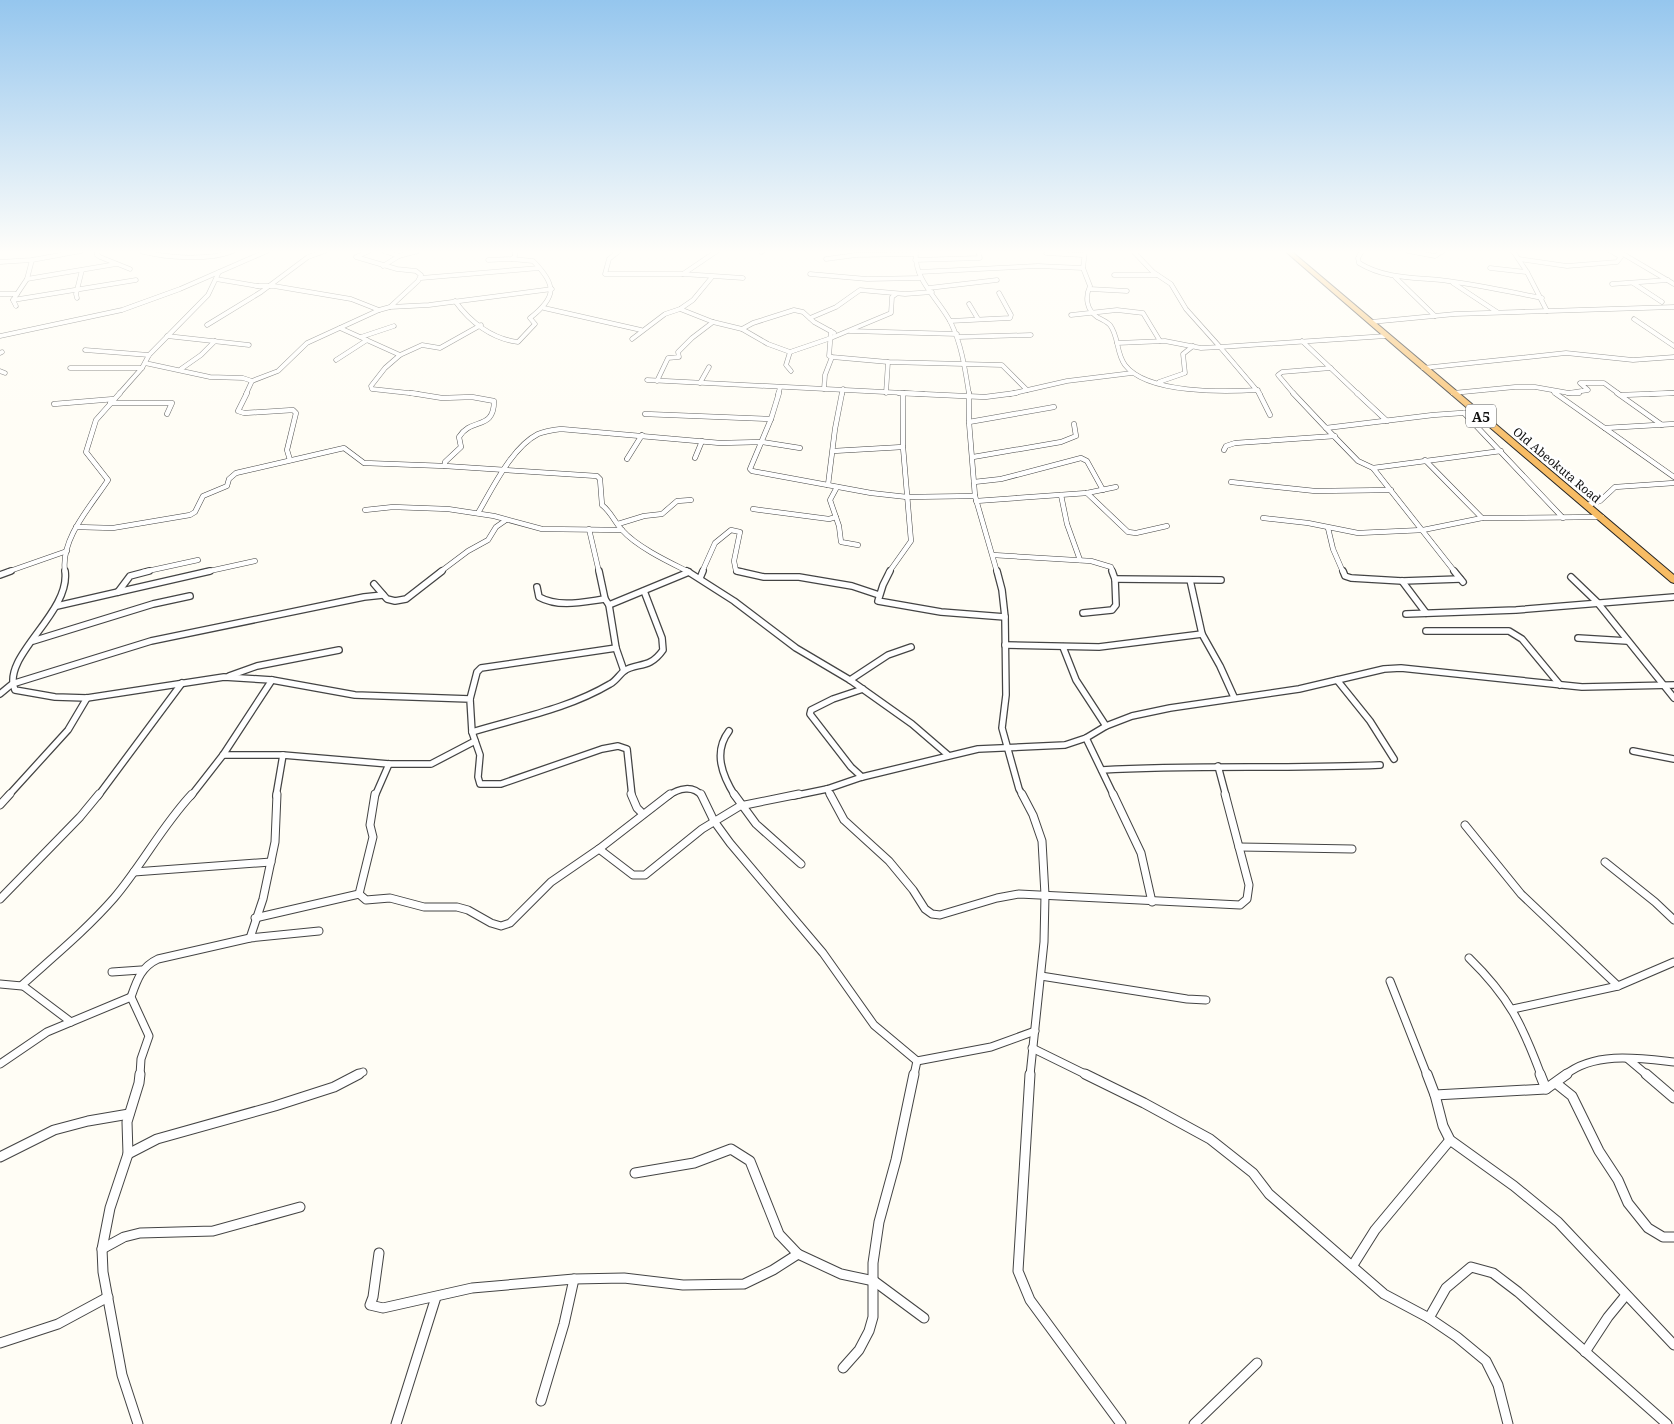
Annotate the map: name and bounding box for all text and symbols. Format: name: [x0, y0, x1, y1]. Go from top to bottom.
road number: A5: [1466, 404, 1496, 428]
street label: Old Abeokuta Road: [1509, 423, 1605, 507]

